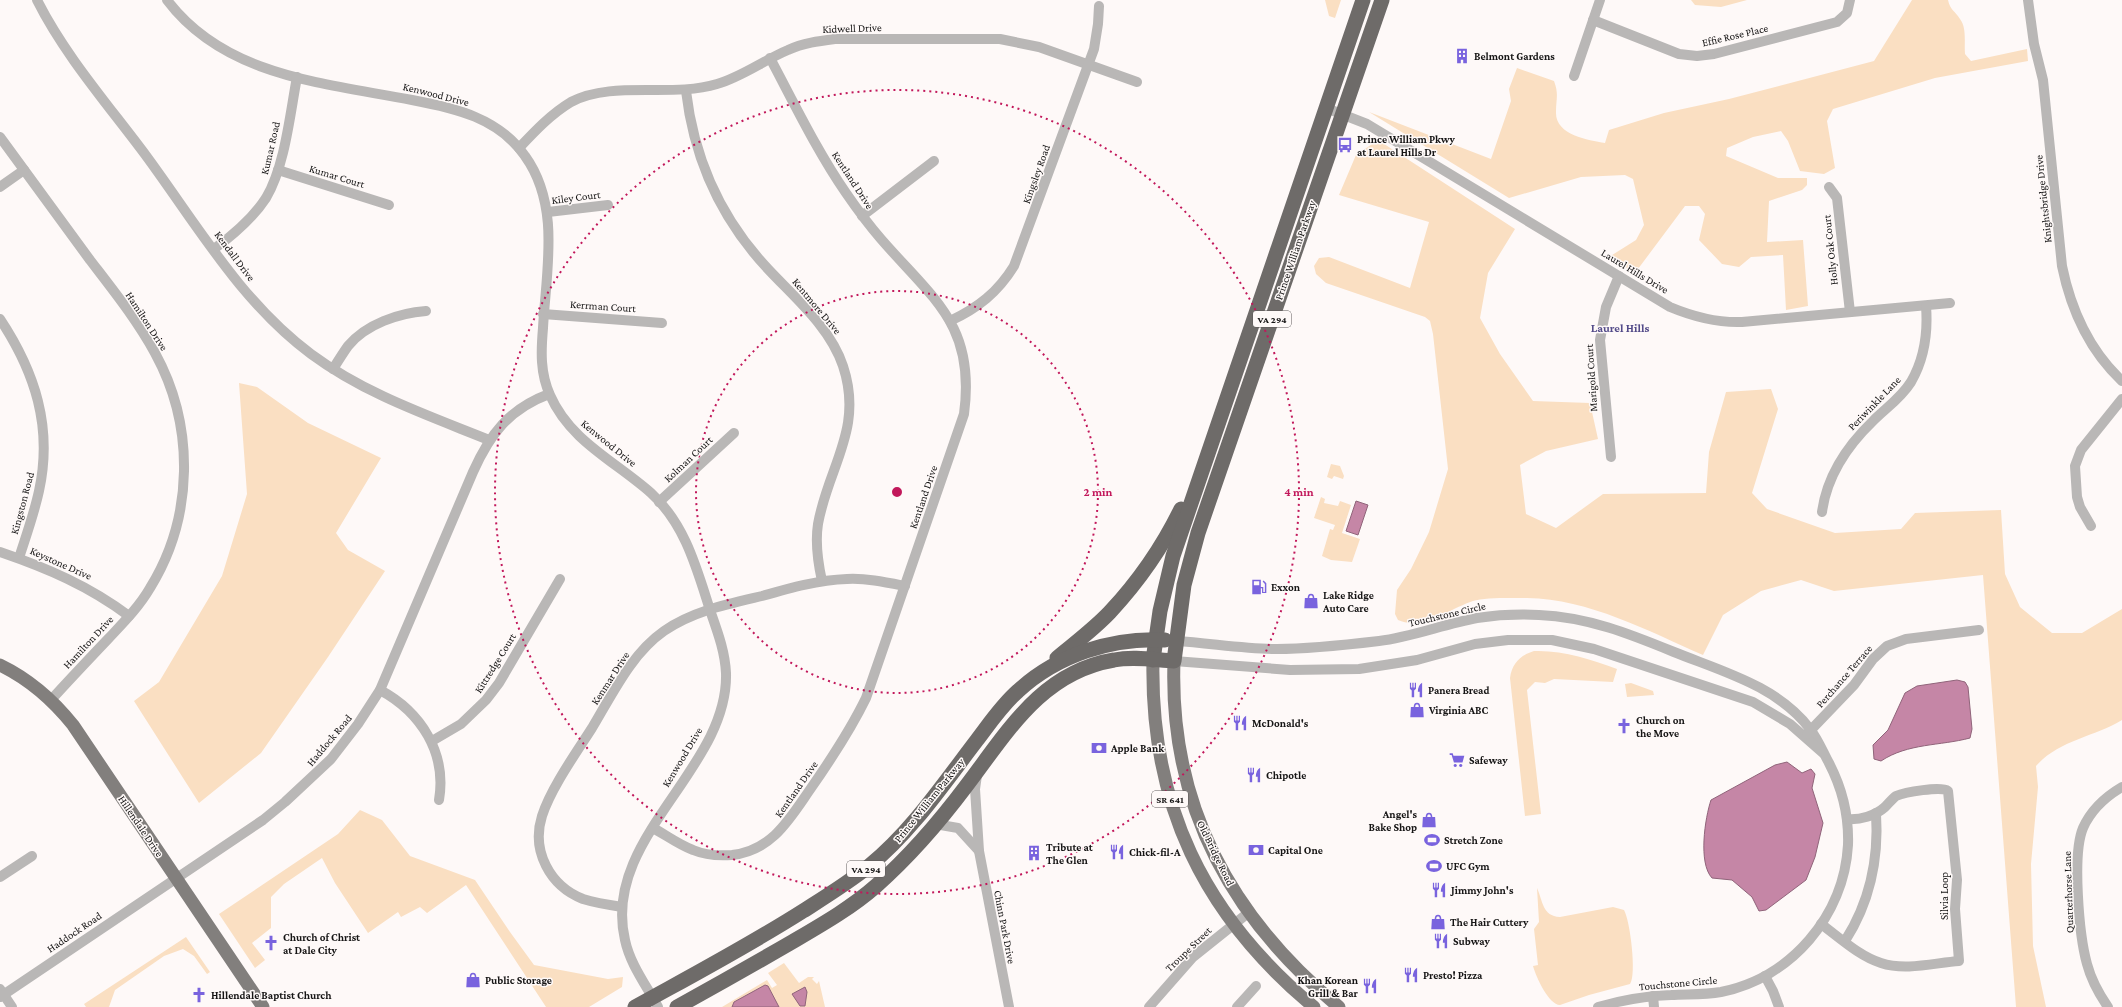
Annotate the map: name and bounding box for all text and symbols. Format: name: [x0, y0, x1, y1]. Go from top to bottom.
street label: Kidwell Drive: [822, 21, 882, 35]
street label: Effie Rose Place: [1701, 22, 1769, 48]
building icon: Belmont Gardens: [1453, 47, 1471, 65]
place label: Belmont Gardens: [1474, 50, 1555, 62]
street label: Kenwood Drive: [402, 80, 470, 108]
street label: Kumar Road: [258, 120, 282, 176]
place label: Prince William Pkwy at Laurel Hills Dr: [1357, 133, 1455, 158]
bus stop icon: Prince William Pkwy at Laurel Hills Dr: [1336, 136, 1354, 154]
street label: Kingsley Road: [1020, 143, 1053, 205]
street label: Kentland Drive: [830, 149, 876, 211]
street label: Knightsbridge Drive: [2032, 154, 2055, 244]
street label: Kumar Court: [308, 162, 366, 190]
street label: Kiley Court: [551, 188, 602, 207]
street label: Prince William Parkway: [1272, 198, 1319, 302]
street label: Holly Oak Court: [1820, 214, 1841, 286]
street label: Kendall Drive: [212, 229, 258, 284]
street label: Laurel Hills Drive: [1599, 246, 1671, 296]
street label: Kentmore Drive: [790, 276, 844, 337]
street label: Hamilton Drive: [123, 289, 171, 353]
street label: Kerrman Court: [570, 298, 637, 314]
road number: VA 294: [1253, 311, 1291, 327]
district label: Laurel Hills: [1591, 321, 1649, 335]
street label: Marigold Court: [1583, 343, 1600, 412]
street label: Periwinkle Lane: [1845, 373, 1903, 432]
street label: Kenwood Drive: [579, 417, 639, 469]
street label: Kolman Court: [661, 433, 715, 484]
street label: Kentland Drive: [907, 464, 940, 530]
street label: Kingston Road: [8, 470, 37, 536]
centre of rings: [890, 485, 904, 499]
text: 2 min: [1084, 485, 1113, 499]
text: 4 min: [1284, 485, 1314, 499]
street label: Keystone Drive: [28, 544, 94, 583]
fuel station icon: Exxon: [1250, 578, 1268, 596]
place label: Exxon: [1271, 581, 1301, 593]
place label: Lake Ridge Auto Care: [1322, 589, 1374, 614]
shop icon: Lake Ridge Auto Care: [1302, 592, 1320, 610]
street label: Touchstone Circle: [1407, 599, 1487, 629]
street label: Hamilton Drive: [60, 613, 116, 671]
street label: Kittredge Court: [472, 631, 519, 696]
street label: Perchance Terrace: [1814, 642, 1875, 710]
street label: Kenmar Drive: [588, 649, 632, 707]
restaurant icon: Panera Bread: [1407, 681, 1425, 699]
place label: Panera Bread: [1428, 684, 1489, 696]
shop icon: Virginia ABC: [1408, 701, 1426, 719]
place label: Virginia ABC: [1428, 704, 1488, 716]
street label: Haddock Road: [304, 712, 354, 768]
restaurant icon: McDonald's: [1231, 714, 1249, 732]
place label: Church on the Move: [1636, 714, 1685, 739]
place label: McDonald's: [1252, 717, 1309, 729]
church icon: Church on the Move: [1615, 717, 1633, 735]
street label: Kenwood Drive: [659, 725, 705, 789]
bank icon: Apple Bank: [1090, 739, 1108, 757]
place label: Apple Bank: [1110, 742, 1165, 754]
supermarket icon: Safeway: [1448, 751, 1466, 769]
place label: Safeway: [1469, 754, 1508, 766]
street label: Prince William Parkway: [891, 755, 968, 845]
street label: Kentland Drive: [772, 758, 820, 820]
restaurant icon: Chipotle: [1245, 766, 1263, 784]
place label: Chipotle: [1266, 769, 1306, 781]
road number: SR 641: [1152, 791, 1188, 807]
street label: Hillendale Drive: [116, 793, 166, 859]
place label: Angel's Bake Shop: [1368, 808, 1418, 833]
shop icon: Angel's Bake Shop: [1420, 811, 1438, 829]
street label: Old Bridge Road: [1194, 818, 1237, 888]
sports icon: Stretch Zone: [1423, 831, 1441, 849]
place label: Stretch Zone: [1444, 834, 1503, 846]
place label: Tribute at The Glen: [1046, 841, 1093, 866]
bank icon: Capital One: [1247, 841, 1265, 859]
restaurant icon: Chick-fil-A: [1108, 843, 1126, 861]
building icon: Tribute at The Glen: [1025, 844, 1043, 862]
place label: Capital One: [1268, 844, 1323, 856]
place label: Chick-fil-A: [1129, 846, 1181, 858]
street label: Quarterhorse Lane: [2061, 851, 2075, 933]
sports icon: UFC Gym: [1425, 857, 1443, 875]
place label: UFC Gym: [1446, 860, 1490, 872]
road number: VA 294: [847, 861, 885, 877]
street label: Silvia Loop: [1938, 872, 1951, 920]
restaurant icon: Jimmy John's: [1430, 881, 1448, 899]
place label: Jimmy John's: [1450, 884, 1514, 896]
street label: Chinn Park Drive: [992, 889, 1018, 965]
street label: Haddock Road: [44, 909, 104, 955]
shop icon: The Hair Cuttery: [1429, 913, 1447, 931]
place label: The Hair Cuttery: [1450, 916, 1529, 928]
street label: Troupe Street: [1162, 924, 1214, 975]
place label: Church of Christ at Dale City: [283, 931, 360, 956]
restaurant icon: Subway: [1432, 932, 1450, 950]
church icon: Church of Christ at Dale City: [262, 934, 280, 952]
place label: Subway: [1453, 935, 1491, 947]
restaurant icon: Presto! Pizza: [1402, 966, 1420, 984]
place label: Presto! Pizza: [1423, 969, 1483, 981]
shop icon: Public Storage: [464, 971, 482, 989]
place label: Public Storage: [485, 974, 552, 986]
place label: Khan Korean Grill & Bar: [1297, 974, 1359, 999]
street label: Touchstone Circle: [1638, 974, 1718, 992]
restaurant icon: Khan Korean Grill & Bar: [1361, 977, 1379, 995]
church icon: Hillendale Baptist Church: [190, 986, 208, 1004]
place label: Hillendale Baptist Church: [211, 989, 332, 1001]

